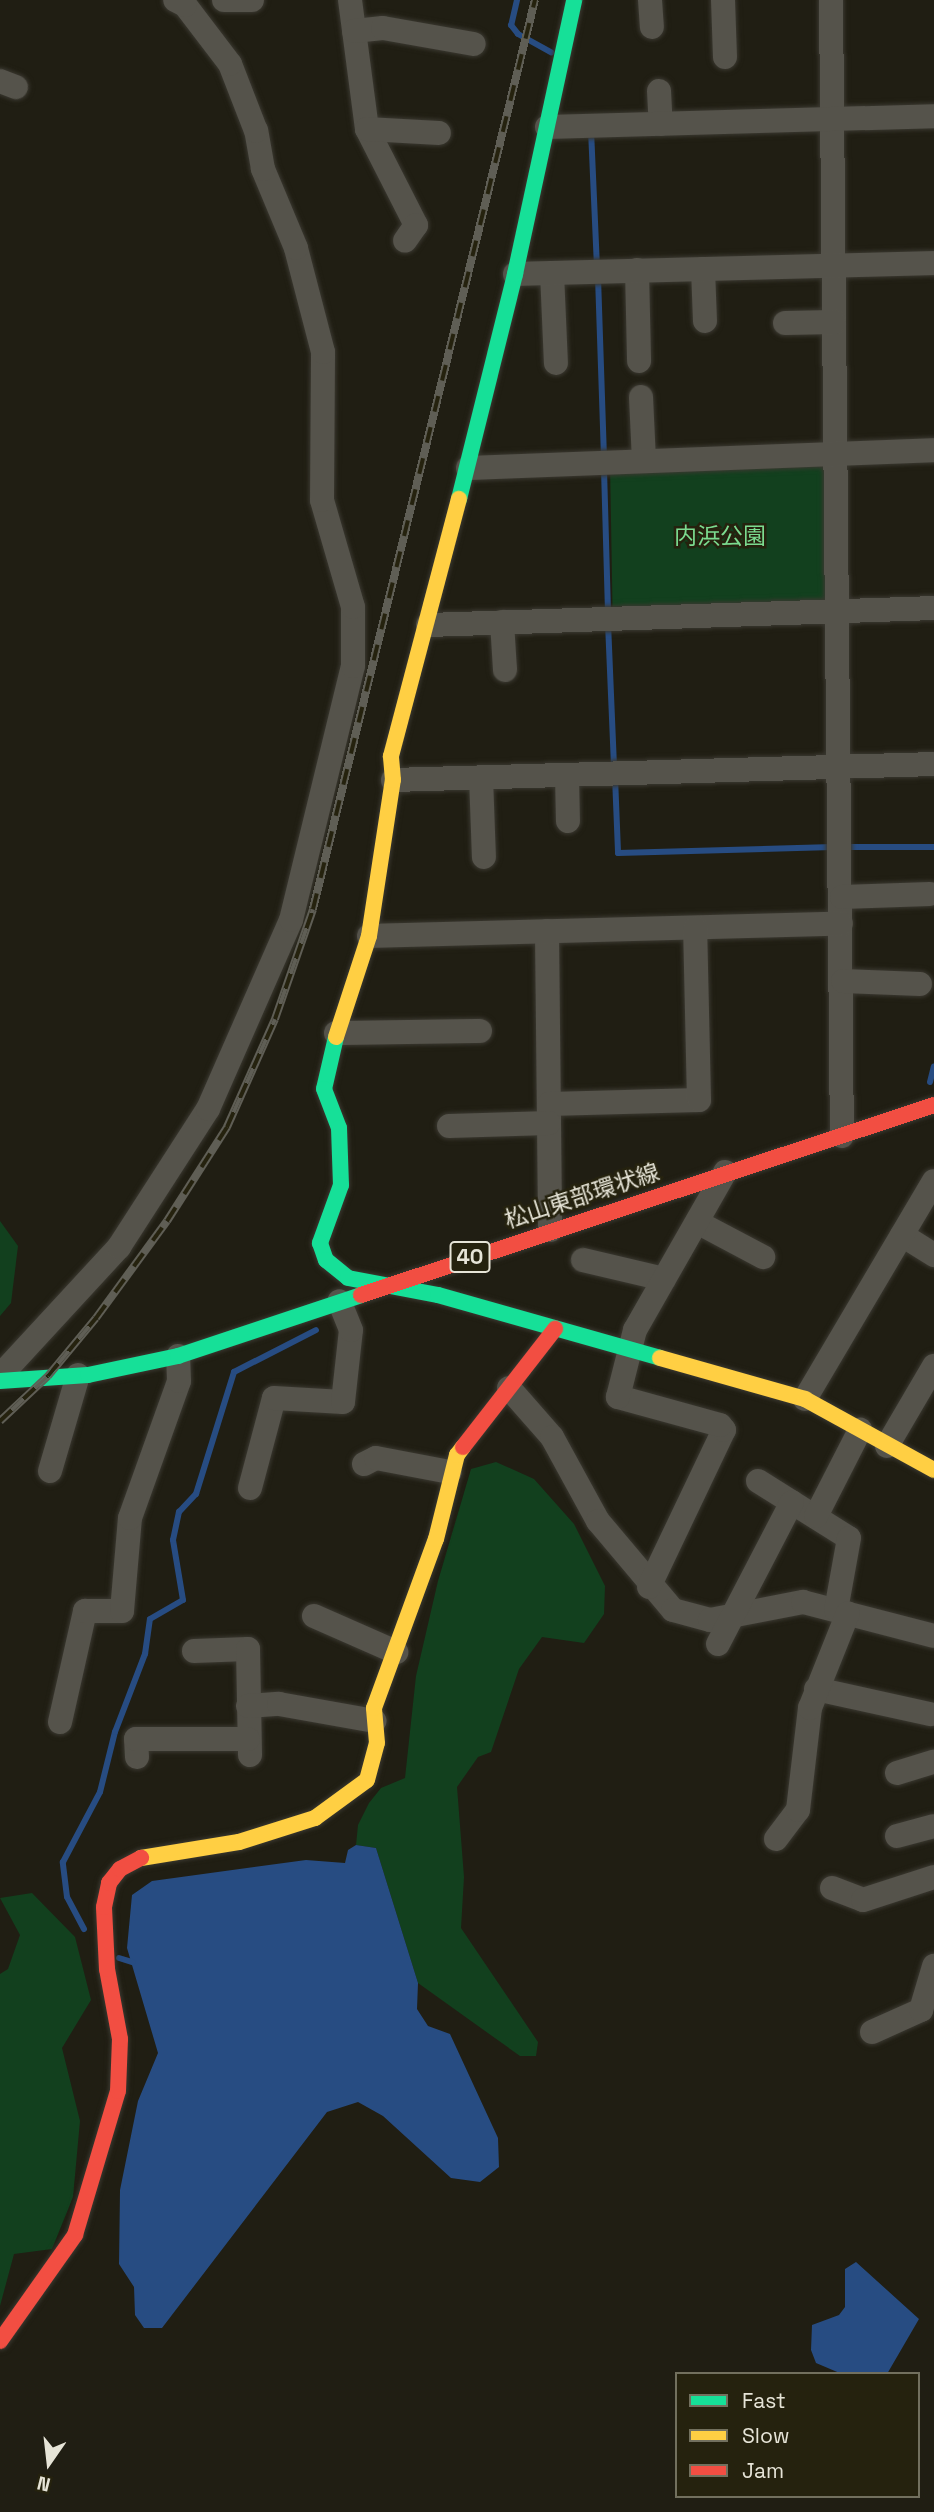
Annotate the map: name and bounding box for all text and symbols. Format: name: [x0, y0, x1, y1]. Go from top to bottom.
park label: 内浜公園: [674, 522, 766, 550]
street label: 松山東部環状線: [501, 1158, 663, 1234]
road number: 40: [449, 1240, 491, 1274]
legend: [675, 2372, 920, 2498]
text: Fast: [742, 2387, 786, 2414]
text: Slow: [742, 2422, 790, 2449]
north arrow: [14, 2428, 84, 2498]
text: Jam: [742, 2457, 784, 2484]
text: N: [35, 2470, 53, 2498]

